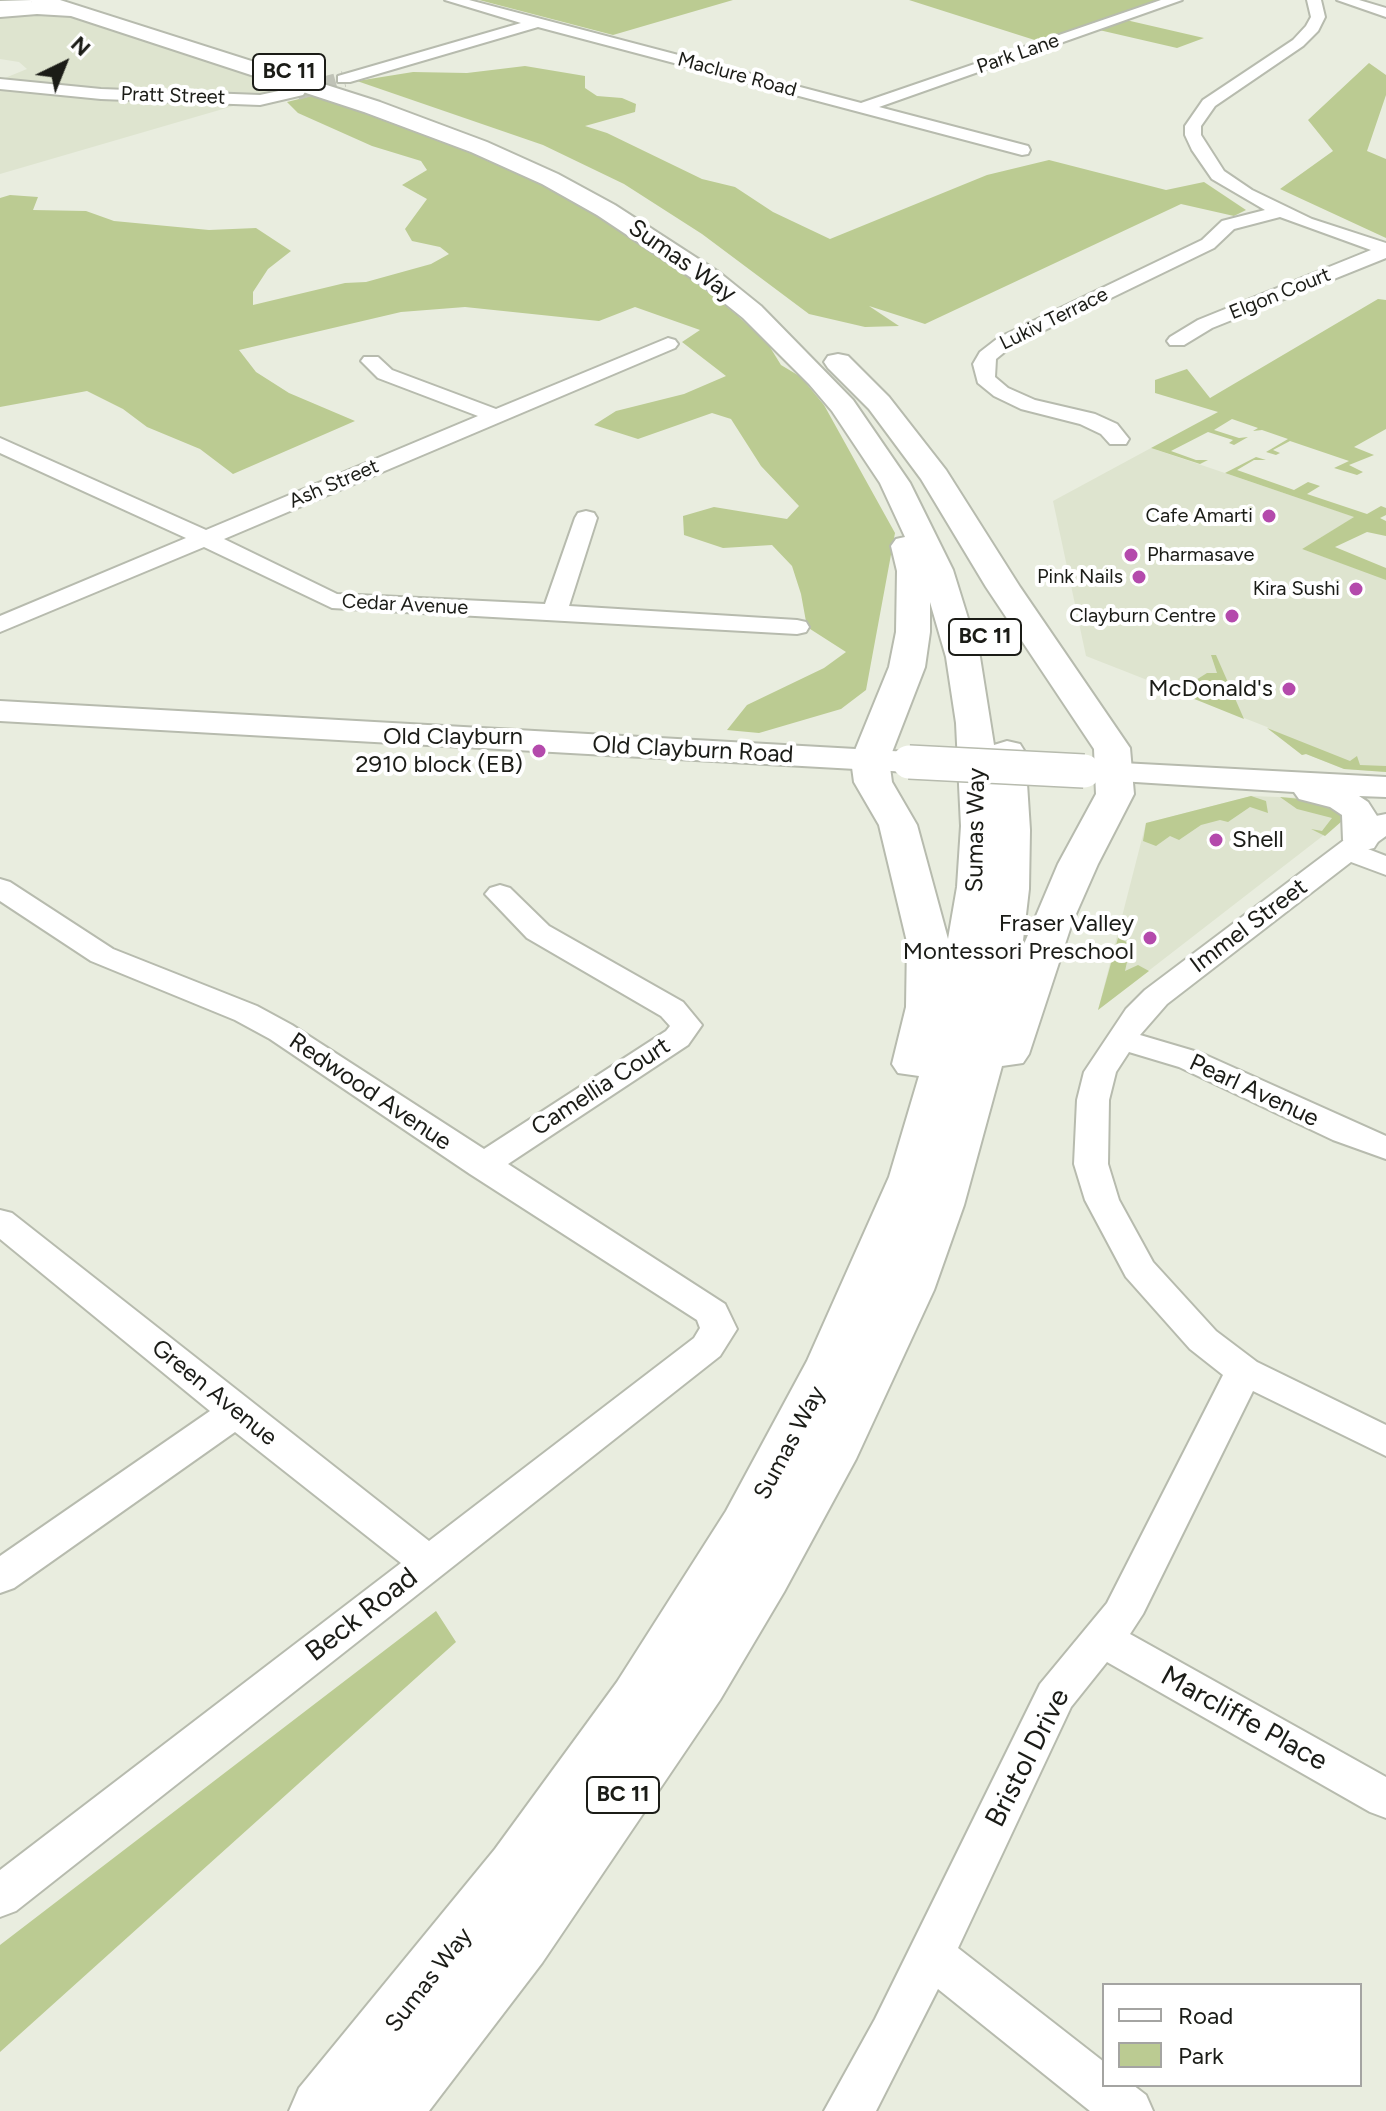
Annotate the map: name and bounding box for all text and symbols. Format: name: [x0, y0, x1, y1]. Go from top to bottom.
north arrow: [24, 24, 104, 104]
street label: Park Lane: [974, 29, 1062, 79]
text: N: [65, 30, 96, 62]
street label: Maclure Road: [675, 48, 799, 102]
road number: BC 11: [253, 54, 325, 90]
street label: Pratt Street: [120, 82, 226, 110]
street label: Sumas Way: [623, 213, 741, 309]
street label: Elgon Court: [1226, 263, 1334, 325]
street label: Lukiv Terrace: [996, 282, 1112, 356]
street label: Ash Street: [286, 454, 382, 514]
place label: Cafe Amarti: [1145, 504, 1253, 528]
marker: Cafe Amarti: [1260, 507, 1278, 525]
place label: Pharmasave: [1147, 543, 1254, 567]
marker: Pharmasave: [1122, 546, 1140, 564]
place label: Pink Nails: [1037, 565, 1123, 589]
marker: Pink Nails: [1130, 568, 1148, 586]
place label: Kira Sushi: [1253, 577, 1340, 601]
marker: Kira Sushi: [1347, 580, 1365, 598]
street label: Cedar Avenue: [341, 590, 469, 620]
place label: Clayburn Centre: [1069, 604, 1216, 628]
marker: Clayburn Centre: [1223, 607, 1241, 625]
road number: BC 11: [949, 619, 1021, 655]
place label: McDonald's: [1148, 675, 1273, 703]
marker: McDonald's: [1280, 680, 1298, 698]
place label: Old Clayburn 2910 block (EB): [355, 723, 523, 779]
street label: Old Clayburn Road: [592, 730, 794, 770]
marker: Old Clayburn 2910 block (EB): [530, 742, 548, 760]
street label: Sumas Way: [961, 767, 991, 893]
place label: Shell: [1232, 826, 1284, 854]
marker: Shell: [1207, 831, 1225, 849]
street label: Immel Street: [1185, 873, 1313, 979]
place label: Fraser Valley Montessori Preschool: [903, 910, 1134, 966]
marker: Fraser Valley Montessori Preschool: [1141, 929, 1159, 947]
street label: Redwood Avenue: [283, 1027, 457, 1157]
street label: Camellia Court: [526, 1032, 676, 1142]
street label: Pearl Avenue: [1185, 1048, 1323, 1134]
street label: Green Avenue: [145, 1334, 283, 1452]
street label: Sumas Way: [748, 1381, 832, 1505]
street label: Beck Road: [299, 1561, 425, 1669]
street label: Marcliffe Place: [1155, 1659, 1333, 1779]
street label: Bristol Drive: [979, 1683, 1077, 1833]
road number: BC 11: [587, 1777, 659, 1813]
street label: Sumas Way: [379, 1922, 479, 2038]
legend: [1102, 1983, 1362, 2087]
text: Road: [1178, 2001, 1233, 2030]
text: Park: [1178, 2041, 1224, 2070]

